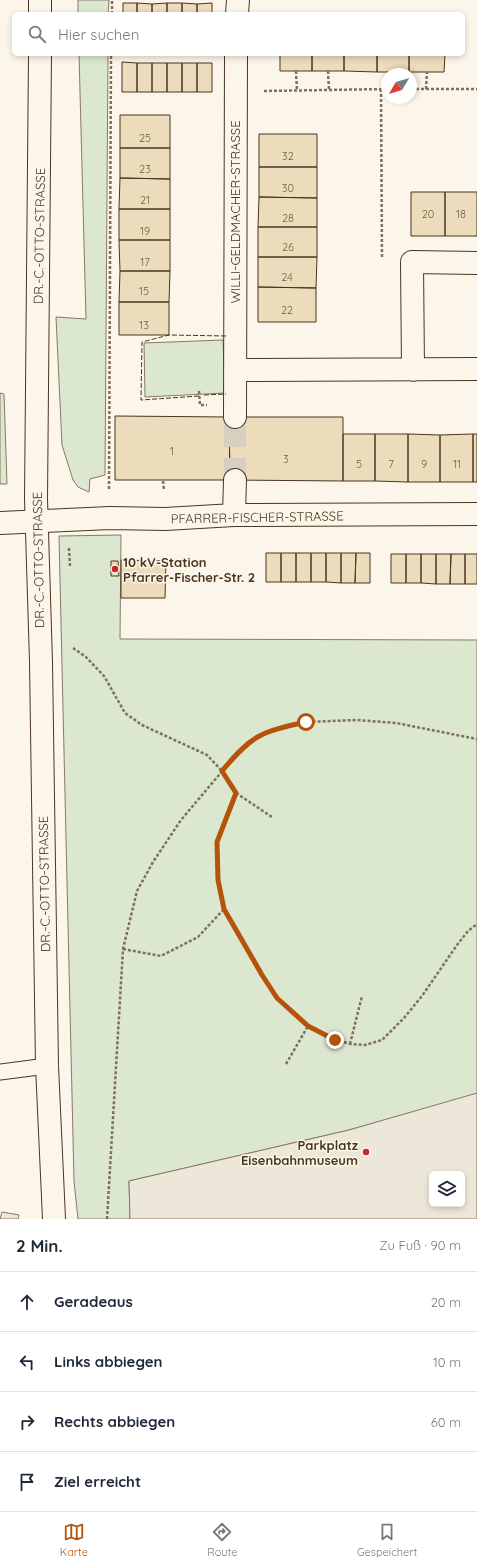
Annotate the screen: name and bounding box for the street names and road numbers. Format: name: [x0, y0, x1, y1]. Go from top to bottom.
street label: WILLI-GELDMACHER-STRASSE: [227, 120, 243, 304]
street label: DR.-C.-OTTO-STRASSE: [30, 168, 48, 304]
street label: DR.-C.-OTTO-STRASSE: [29, 492, 47, 628]
street label: PFARRER-FISCHER-STRASSE: [170, 507, 344, 527]
street label: DR.-C.-OTTO-STRASSE: [35, 816, 53, 952]

